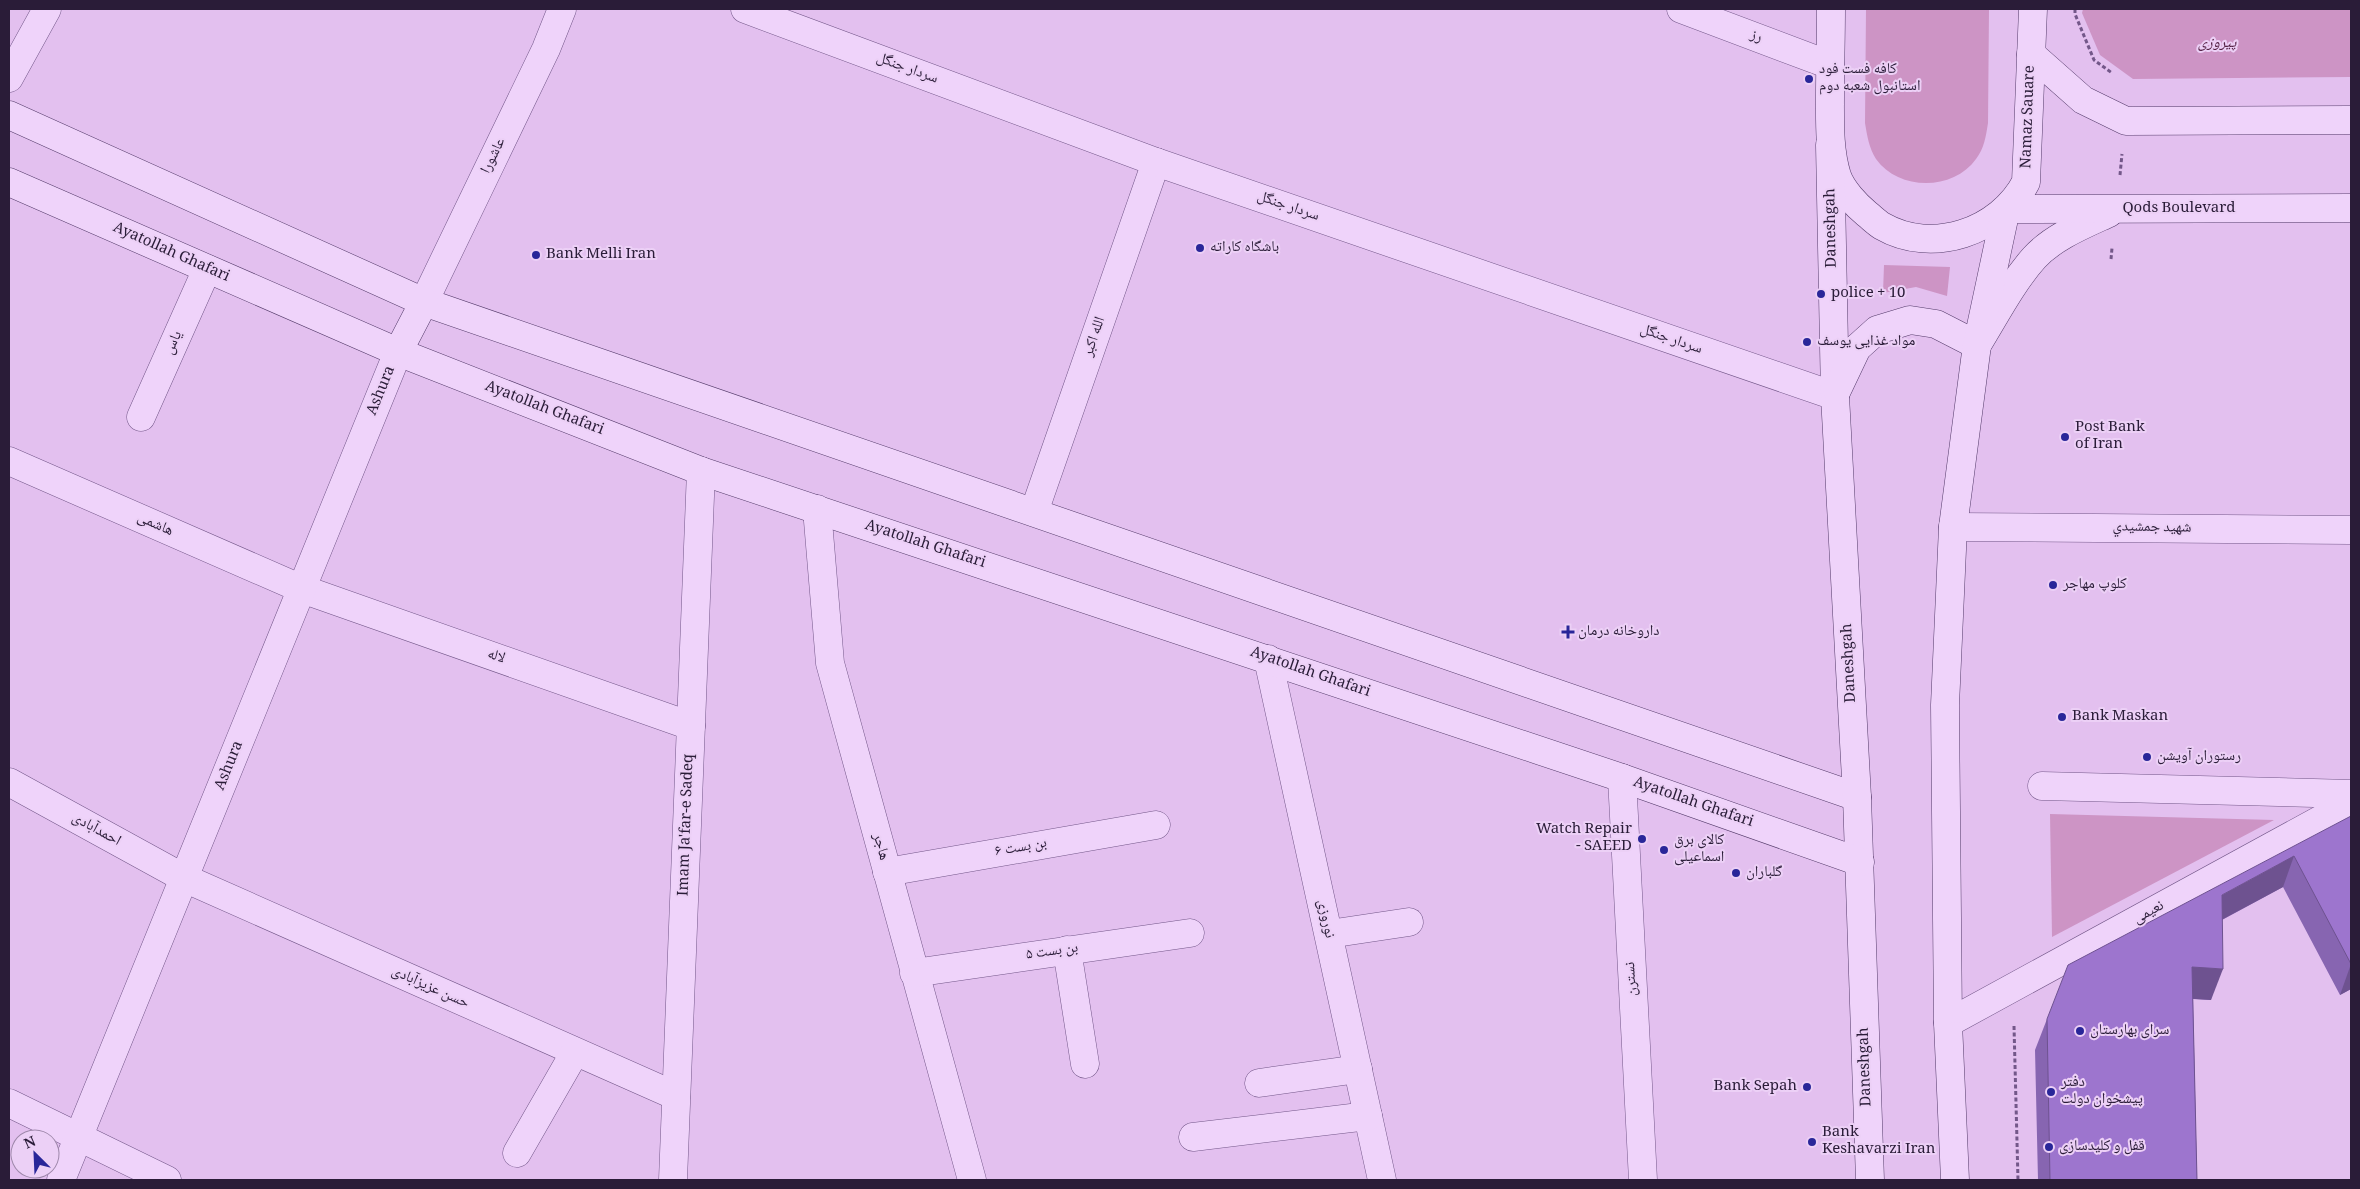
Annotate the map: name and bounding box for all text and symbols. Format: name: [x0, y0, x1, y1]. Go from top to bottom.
street label: رز: [1745, 22, 1766, 51]
park label: پیروزی: [2198, 31, 2237, 57]
street label: سردار جنگل: [872, 46, 942, 92]
place label: کافه فست فود استانبول شعبه دوم: [1819, 57, 1921, 100]
street label: Namaz Sauare: [2014, 65, 2044, 169]
marker: کافه فست فود استانبول شعبه دوم: [1803, 73, 1815, 85]
street label: عاشورا: [474, 133, 514, 179]
street label: سردار جنگل: [1253, 184, 1323, 230]
street label: Daneshgah: [1818, 188, 1846, 268]
street label: Qods Boulevard: [2122, 196, 2236, 222]
street label: Ayatollah Ghafari: [108, 216, 234, 291]
place label: باشگاه کاراته: [1210, 235, 1279, 261]
place label: Bank Melli Iran: [546, 242, 656, 268]
marker: باشگاه کاراته: [1194, 242, 1206, 254]
marker: Bank Melli Iran: [530, 249, 542, 261]
place label: police + 10: [1831, 281, 1906, 307]
marker: police + 10: [1815, 288, 1827, 300]
street label: الله اکبر: [1076, 313, 1114, 361]
street label: سردار جنگل: [1636, 317, 1706, 363]
street label: یاس: [157, 326, 191, 359]
place label: مواد غذایی یوسف: [1817, 329, 1915, 355]
marker: مواد غذایی یوسف: [1801, 336, 1813, 348]
street label: Ashura: [360, 362, 404, 420]
street label: Ayatollah Ghafari: [481, 374, 608, 444]
place label: Post Bank of Iran: [2075, 415, 2145, 458]
marker: Post Bank of Iran: [2059, 431, 2071, 443]
street label: هاشمی: [132, 505, 178, 545]
street label: Ayatollah Ghafari: [861, 513, 989, 577]
street label: شهيد جمشيدي: [2112, 514, 2192, 542]
place label: کلوپ مهاجر: [2062, 572, 2127, 598]
marker: کلوپ مهاجر: [2047, 579, 2059, 591]
place label: داروخانه درمان: [1578, 619, 1660, 645]
street label: Daneshgah: [1835, 622, 1865, 703]
marker: داروخانه درمان: [1562, 626, 1574, 638]
street label: Ayatollah Ghafari: [1246, 640, 1374, 706]
street label: لاله: [483, 642, 509, 672]
place label: Bank Maskan: [2072, 704, 2169, 730]
marker: Bank Maskan: [2056, 711, 2068, 723]
street label: Ashura: [208, 737, 252, 795]
place label: رستوران آویشن: [2157, 744, 2241, 770]
marker: رستوران آویشن: [2141, 751, 2153, 763]
street label: Imam Ja'far-e Sadeq: [672, 753, 702, 897]
street label: Ayatollah Ghafari: [1629, 770, 1757, 836]
street label: احمدآبادی: [66, 806, 126, 854]
place label: Watch Repair - SAEED: [1536, 817, 1632, 860]
place label: کالای برق اسماعیلی: [1674, 828, 1724, 871]
street label: هاجر: [864, 830, 896, 863]
street label: بن بست ۶: [993, 831, 1049, 865]
marker: Watch Repair - SAEED: [1636, 833, 1648, 845]
marker: کالای برق اسماعیلی: [1658, 844, 1670, 856]
place label: گلباران: [1746, 860, 1783, 886]
marker: گلباران: [1730, 867, 1742, 879]
street label: نعیمی: [2129, 894, 2169, 932]
street label: نوروزی: [1308, 897, 1342, 941]
street label: بن بست ۵: [1024, 935, 1080, 969]
street label: حسن عزیزآبادی: [387, 959, 474, 1017]
street label: نسترن: [1618, 961, 1646, 997]
place label: سرای بهارستان: [2090, 1018, 2169, 1044]
marker: سرای بهارستان: [2074, 1025, 2086, 1037]
street label: Daneshgah: [1852, 1026, 1880, 1107]
place label: دفتر پیشخوان دولت: [2060, 1070, 2143, 1113]
place label: Bank Sepah: [1714, 1074, 1797, 1100]
marker: Bank Sepah: [1801, 1081, 1813, 1093]
marker: دفتر پیشخوان دولت: [2045, 1086, 2057, 1098]
place label: Bank Keshavarzi Iran: [1822, 1120, 1936, 1163]
north arrow: [10, 1129, 60, 1179]
text: N: [21, 1131, 40, 1157]
place label: قفل و کلیدسازی: [2059, 1134, 2145, 1160]
marker: Bank Keshavarzi Iran: [1806, 1136, 1818, 1148]
marker: قفل و کلیدسازی: [2043, 1141, 2055, 1153]

